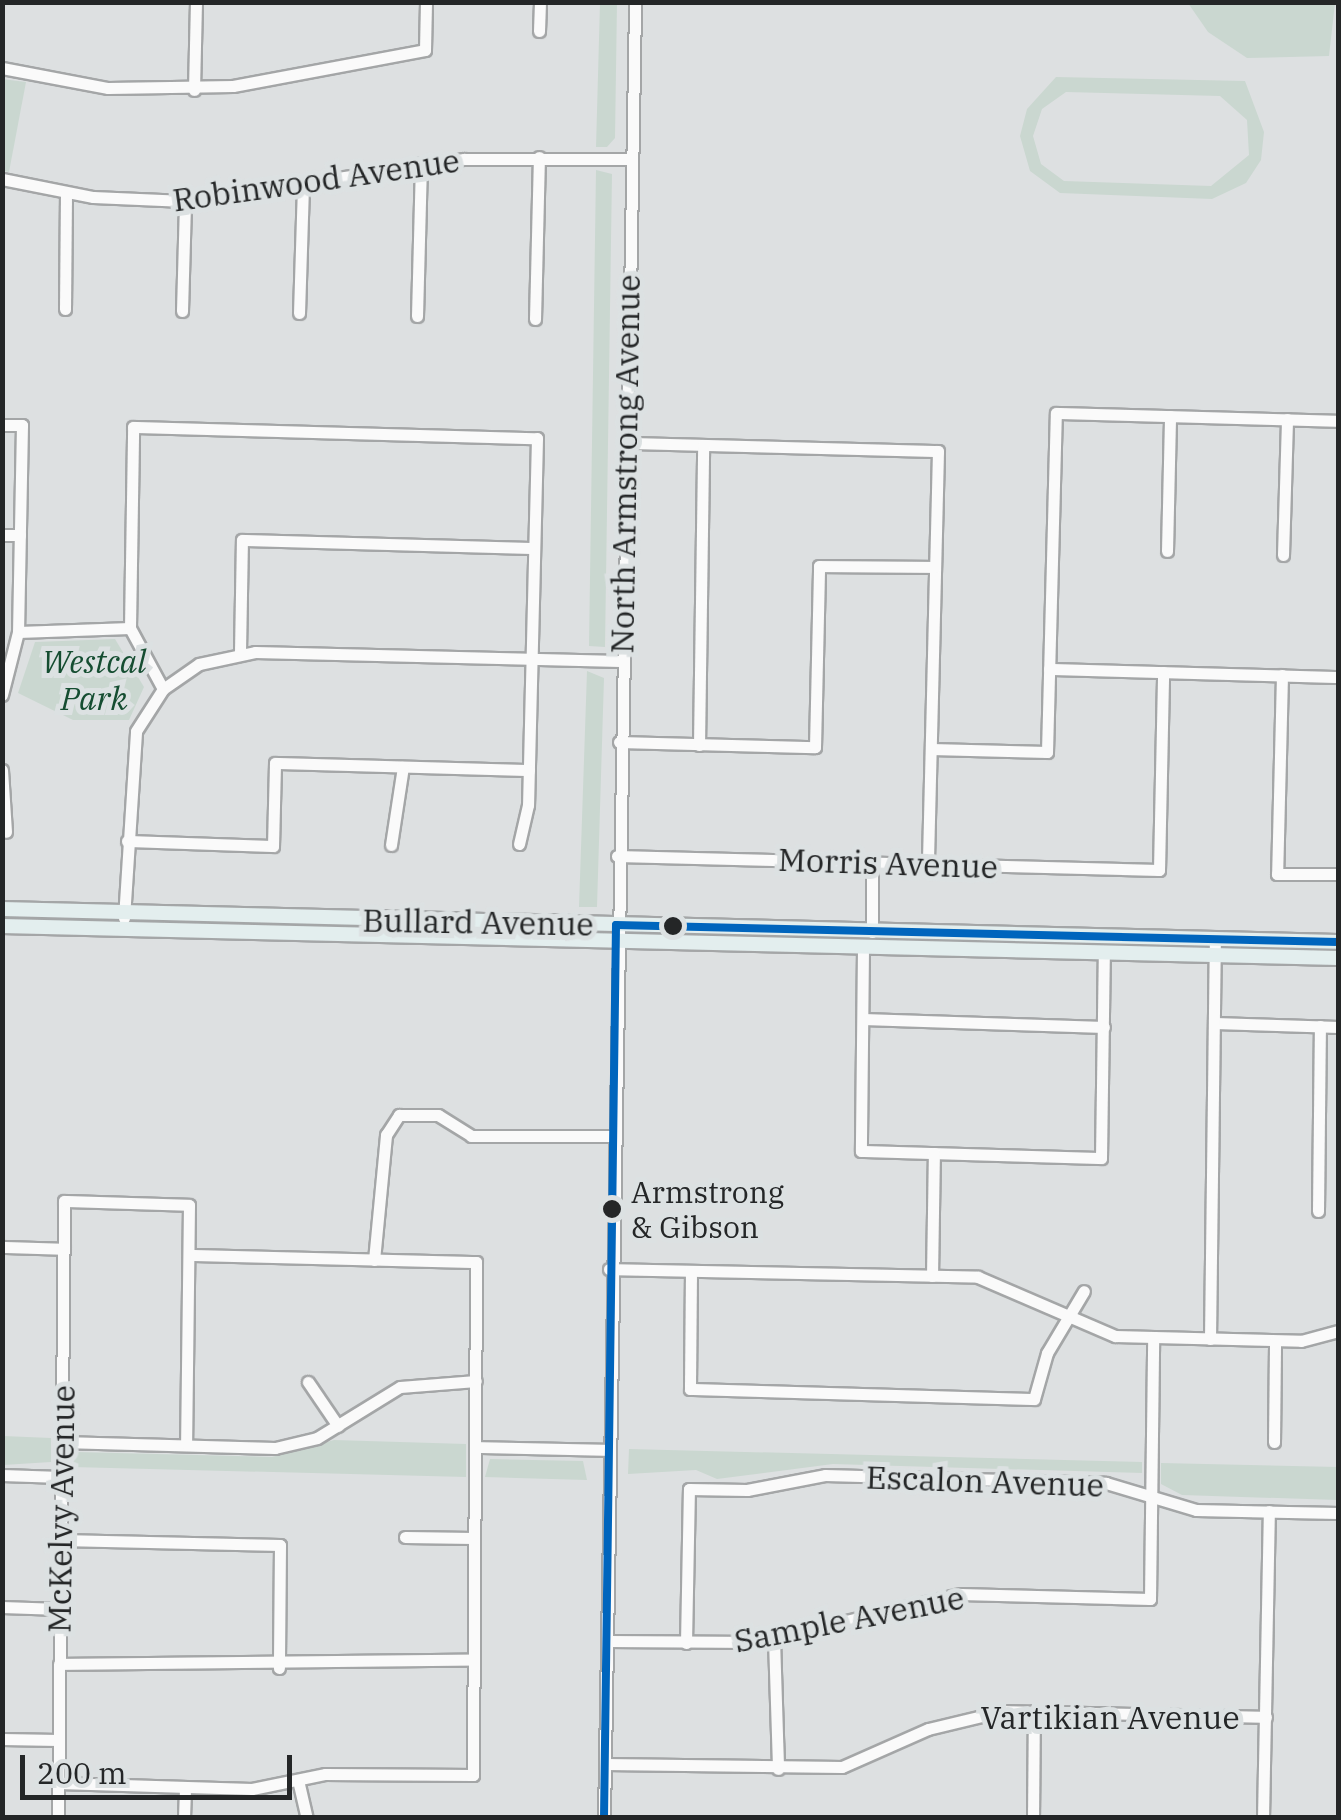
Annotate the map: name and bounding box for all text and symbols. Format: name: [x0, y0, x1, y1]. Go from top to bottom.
street label: Robinwood Avenue: [170, 141, 462, 219]
street label: North Armstrong Avenue: [602, 274, 648, 654]
park label: Westcal Park: [42, 643, 146, 718]
street label: Morris Avenue: [777, 840, 999, 886]
street label: Bullard Avenue: [362, 901, 594, 943]
unlabelled marker: [663, 916, 683, 936]
place label: Armstrong & Gibson: [631, 1174, 784, 1244]
marker: Armstrong & Gibson: [602, 1199, 622, 1219]
street label: McKelvy Avenue: [40, 1385, 82, 1633]
street label: Escalon Avenue: [865, 1458, 1105, 1504]
street label: Sample Avenue: [731, 1578, 967, 1660]
street label: Vartikian Avenue: [980, 1698, 1240, 1736]
scale bar: [25, 1735, 298, 1797]
text: 200 m: [37, 1753, 127, 1792]

